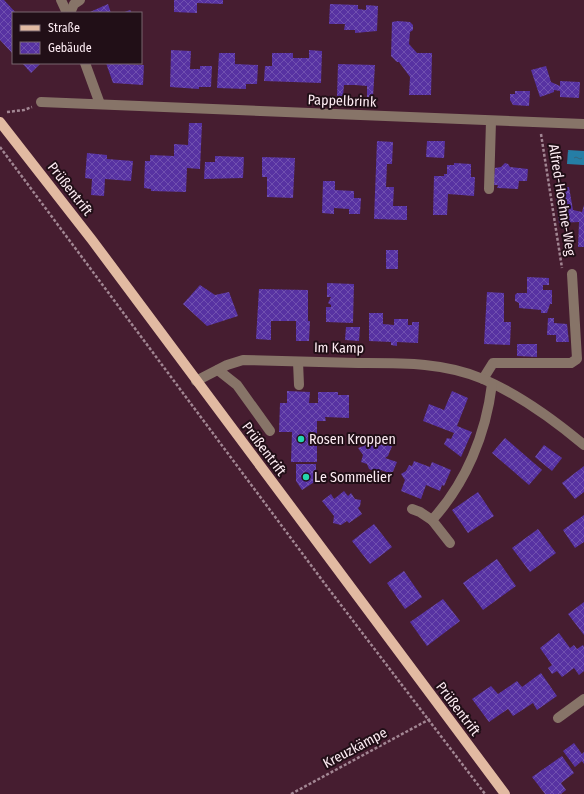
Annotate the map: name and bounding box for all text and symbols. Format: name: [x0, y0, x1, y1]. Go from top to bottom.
legend: [12, 12, 142, 64]
text: Straße: [48, 21, 80, 35]
text: Gebäude: [48, 41, 92, 55]
street label: Pappelbrink: [307, 91, 377, 111]
street label: Alfred-Hoehne-Weg: [545, 143, 579, 257]
street label: Prüßentrift: [44, 159, 96, 219]
street label: Im Kamp: [314, 339, 364, 357]
street label: Prüßentrift: [238, 419, 290, 480]
place label: Rosen Kroppen: [309, 431, 396, 448]
marker: Rosen Kroppen: [296, 434, 306, 444]
place label: Le Sommelier: [314, 469, 392, 486]
marker: Le Sommelier: [301, 472, 311, 482]
street label: Prüßentrift: [432, 679, 484, 740]
street label: Kreuzkämpe: [320, 724, 390, 772]

